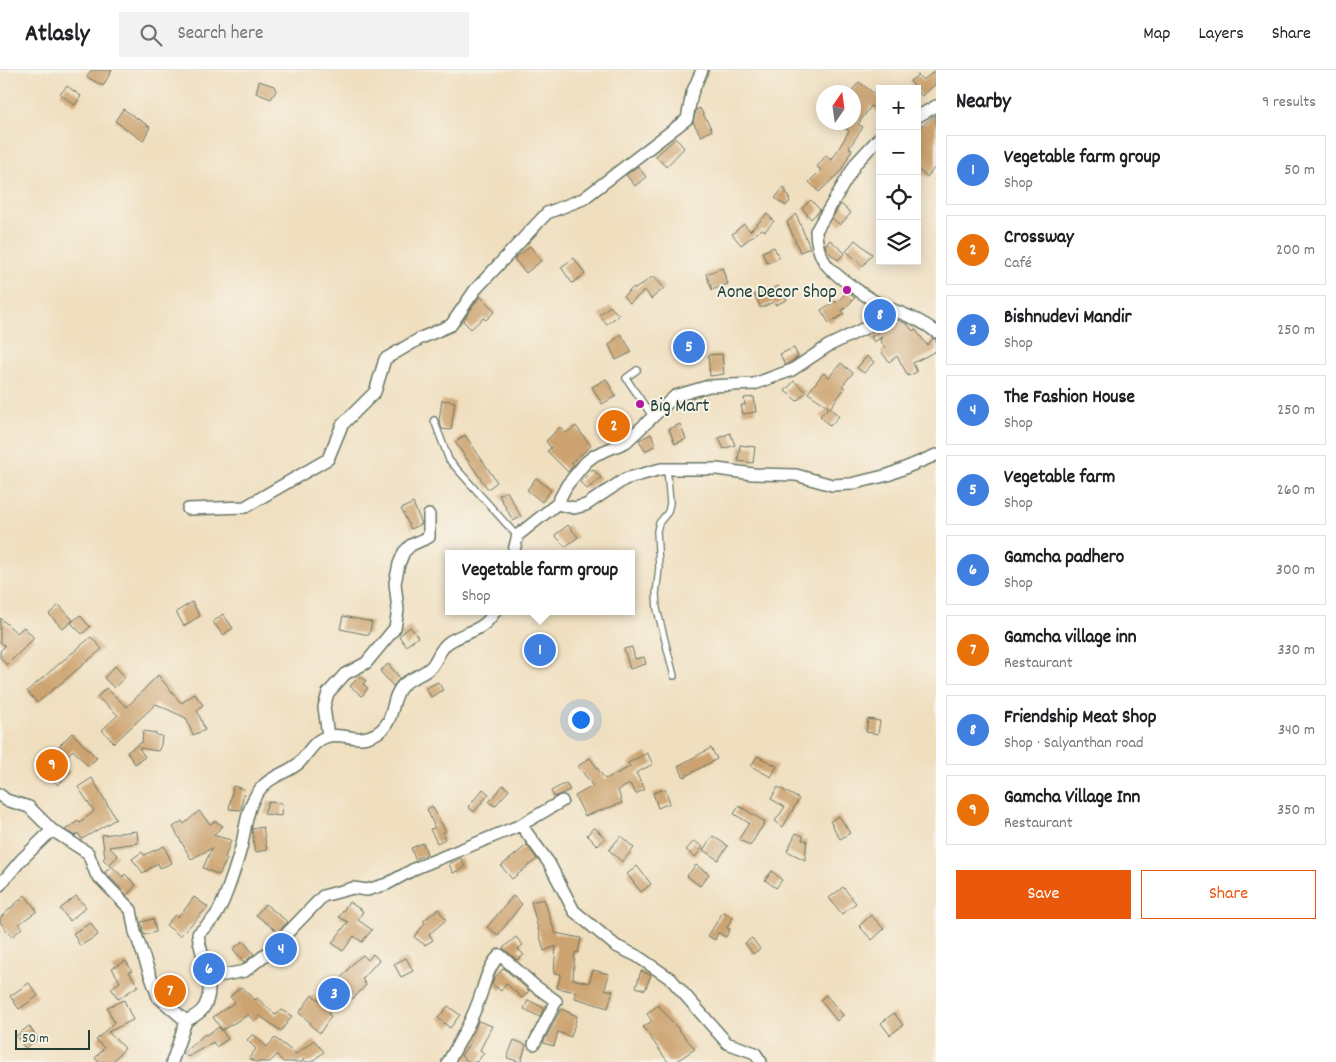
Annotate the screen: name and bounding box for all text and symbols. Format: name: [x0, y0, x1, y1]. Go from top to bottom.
search box: [119, 12, 469, 57]
text: Atlasly: [25, 18, 89, 52]
icon: search: [137, 21, 165, 49]
text: Search here: [177, 21, 263, 48]
text: Map: [1143, 22, 1170, 47]
text: Layers: [1198, 22, 1244, 47]
text: Share: [1272, 22, 1311, 47]
north arrow: [816, 85, 861, 130]
map controls: [876, 85, 921, 265]
button: +: [876, 85, 921, 130]
text: Nearby: [956, 88, 1011, 118]
text: 9 results: [1262, 91, 1316, 114]
button: −: [876, 130, 921, 175]
text: Vegetable farm group: [1004, 145, 1160, 172]
text: 1: [971, 159, 975, 182]
text: 50 m: [1284, 159, 1315, 182]
text: Shop: [1004, 172, 1033, 195]
button: locate: [876, 175, 921, 220]
button: layers: [876, 220, 921, 265]
text: Crossway: [1004, 225, 1074, 252]
text: 2: [970, 239, 977, 262]
text: 200 m: [1276, 239, 1315, 262]
text: Café: [1004, 252, 1032, 275]
place label: Aone Decor Shop: [717, 280, 837, 307]
marker: Aone Decor Shop: [841, 284, 853, 296]
pin: 8: [864, 296, 896, 334]
text: Bishnudevi Mandir: [1004, 305, 1131, 332]
text: 3: [969, 319, 977, 342]
text: 250 m: [1277, 319, 1315, 342]
pin: 5: [673, 328, 705, 366]
text: Shop: [1004, 332, 1033, 355]
text: The Fashion House: [1004, 385, 1135, 412]
place label: Big Mart: [650, 394, 709, 421]
marker: Big Mart: [634, 398, 646, 410]
text: 4: [970, 399, 976, 422]
text: 250 m: [1277, 399, 1315, 422]
pin: 2: [598, 407, 630, 445]
text: Shop: [1004, 412, 1033, 435]
text: Vegetable farm: [1004, 465, 1115, 492]
text: 5: [969, 479, 977, 502]
text: 260 m: [1277, 479, 1315, 502]
text: Shop: [1004, 492, 1033, 515]
text: Gamcha padhero: [1004, 545, 1124, 572]
popup: [445, 550, 635, 615]
text: Vegetable farm group: [462, 558, 618, 585]
text: 6: [969, 559, 977, 582]
text: 300 m: [1276, 559, 1315, 582]
text: Shop: [1004, 572, 1033, 595]
text: Shop: [462, 585, 491, 608]
text: Gamcha village inn: [1004, 625, 1137, 652]
pin: 1: [524, 631, 556, 669]
text: 7: [970, 639, 976, 662]
text: 330 m: [1277, 639, 1315, 662]
text: Restaurant: [1004, 652, 1073, 675]
text: Friendship Meat Shop: [1004, 705, 1156, 732]
your location: [568, 707, 594, 733]
text: 8: [970, 719, 976, 742]
text: 340 m: [1278, 719, 1315, 742]
text: Shop · Salyanthan road: [1004, 732, 1143, 755]
pin: 9: [36, 746, 68, 784]
text: Gamcha Village Inn: [1004, 785, 1140, 812]
text: 9: [969, 799, 977, 822]
text: 350 m: [1277, 799, 1315, 822]
text: Restaurant: [1004, 812, 1073, 835]
button: Save: [956, 870, 1131, 919]
button: Share: [1141, 870, 1316, 919]
pin: 4: [265, 930, 297, 968]
pin: 6: [193, 950, 225, 988]
pin: 7: [154, 972, 186, 1010]
pin: 3: [318, 975, 350, 1013]
scale bar: [15, 1027, 90, 1050]
text: 50 m: [22, 1029, 49, 1049]

